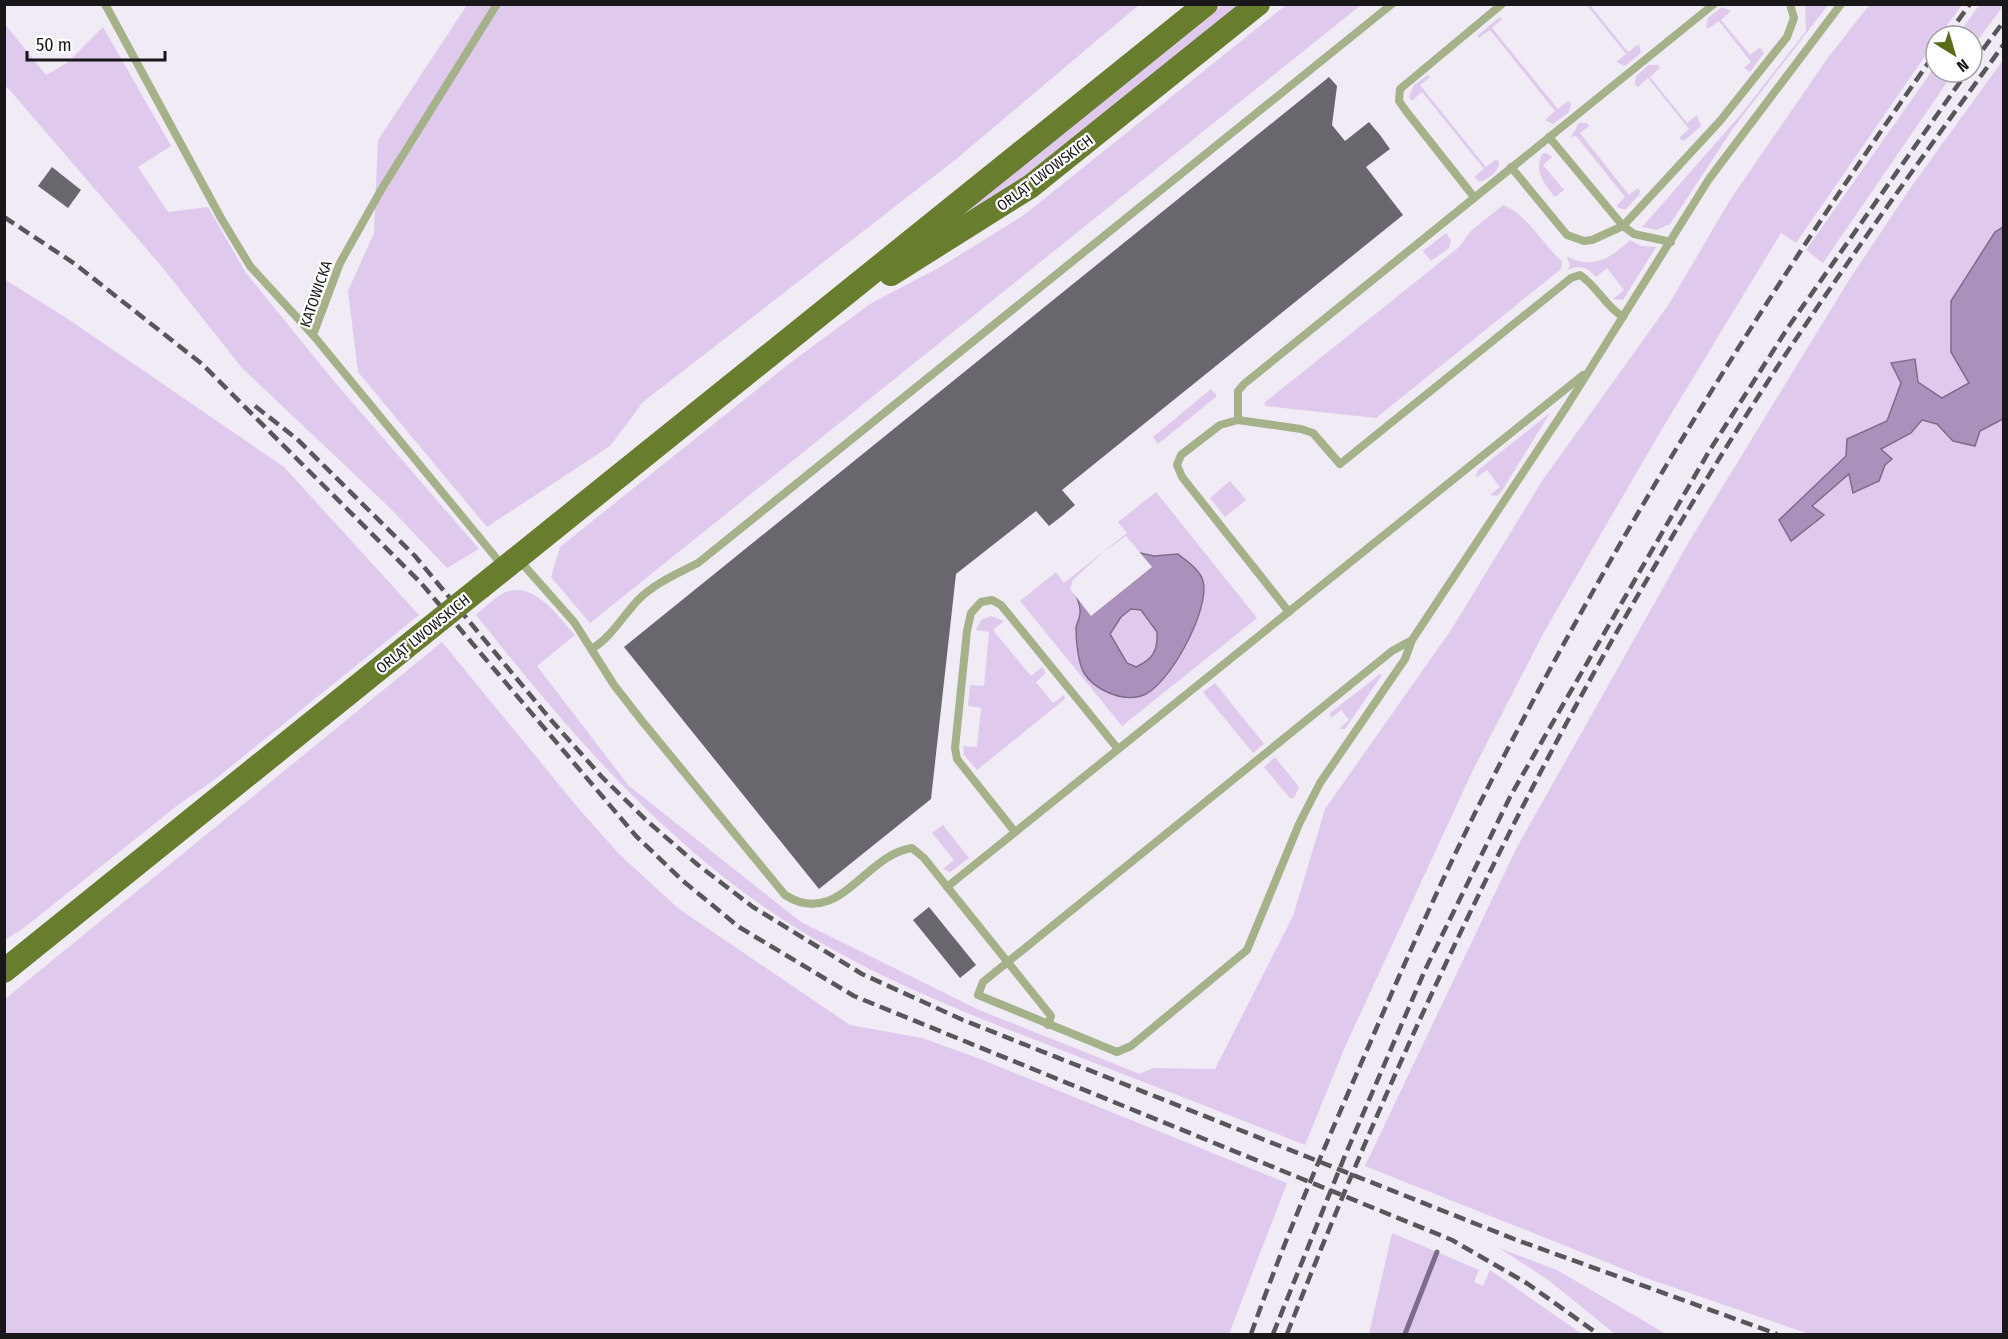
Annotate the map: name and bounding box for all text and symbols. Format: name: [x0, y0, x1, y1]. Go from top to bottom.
scale bar: [27, 24, 165, 62]
north arrow: [1924, 24, 1984, 84]
text: 50 m: [36, 34, 72, 56]
text: N: [1953, 55, 1972, 76]
street label: ORLĄT LWOWSKICH: [993, 131, 1097, 215]
street label: KATOWICKA: [296, 258, 336, 330]
street label: ORLĄT LWOWSKICH: [372, 591, 474, 677]

